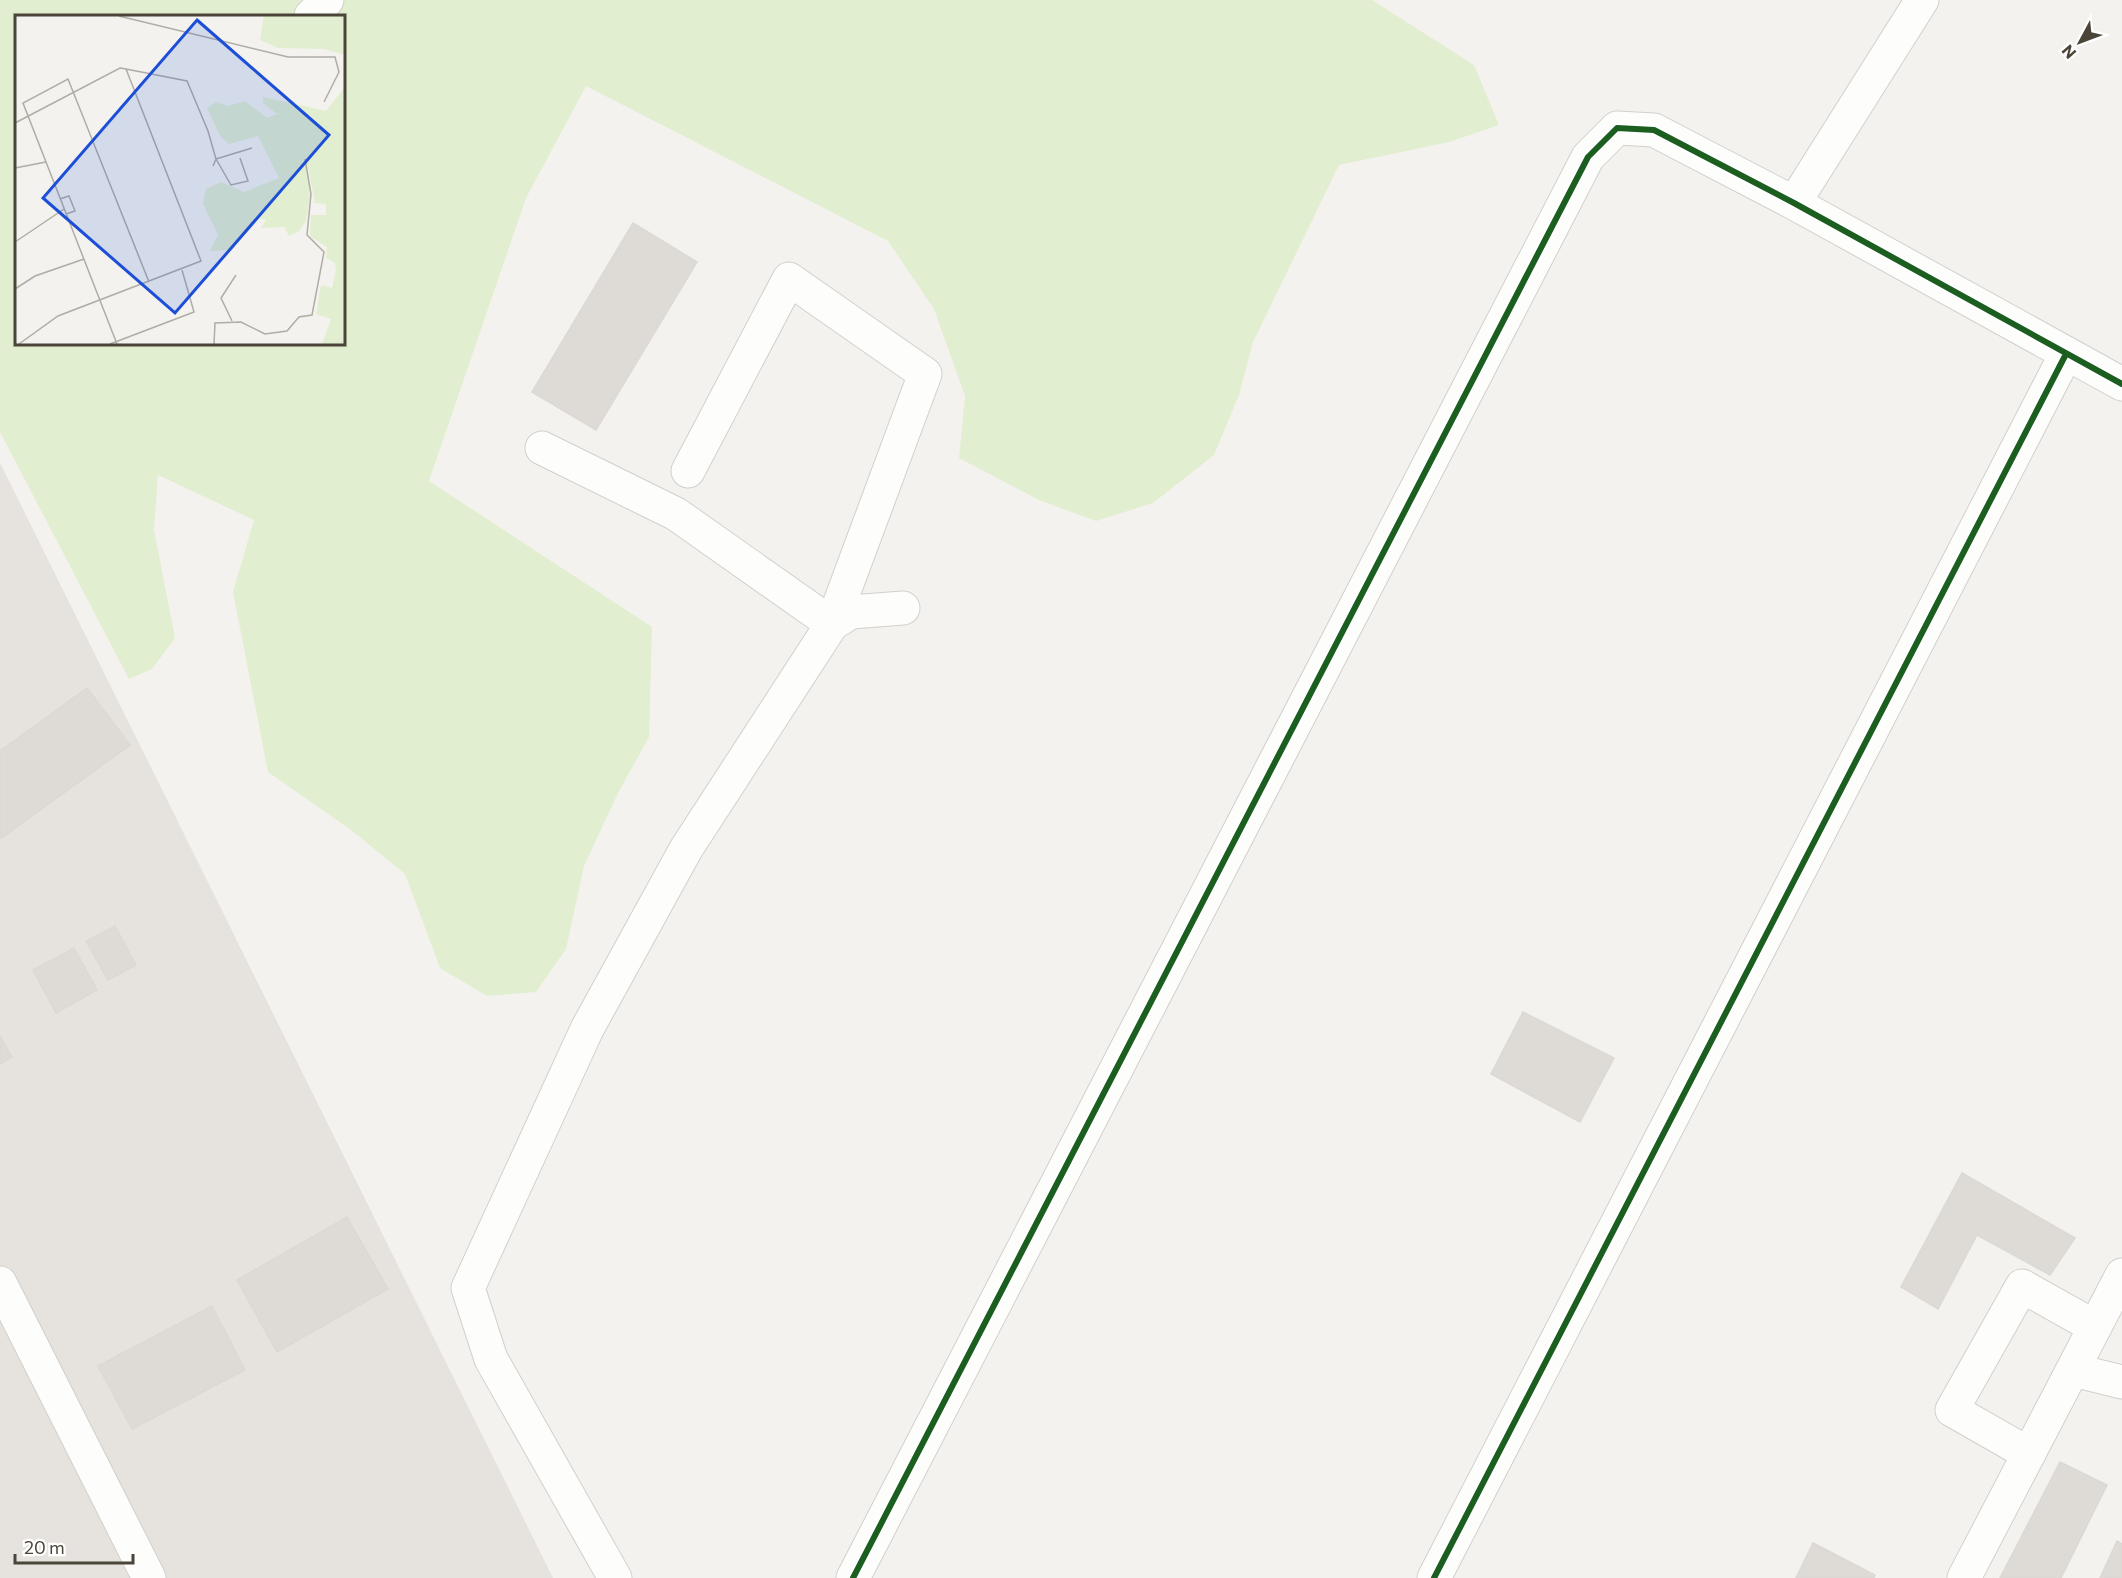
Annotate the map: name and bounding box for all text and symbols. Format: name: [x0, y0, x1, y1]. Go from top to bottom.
north arrow: [2050, 12, 2110, 72]
inset map: [15, 15, 345, 345]
text: N: [2057, 41, 2079, 63]
scale bar: [15, 1527, 134, 1565]
text: 20 m: [24, 1536, 65, 1558]

